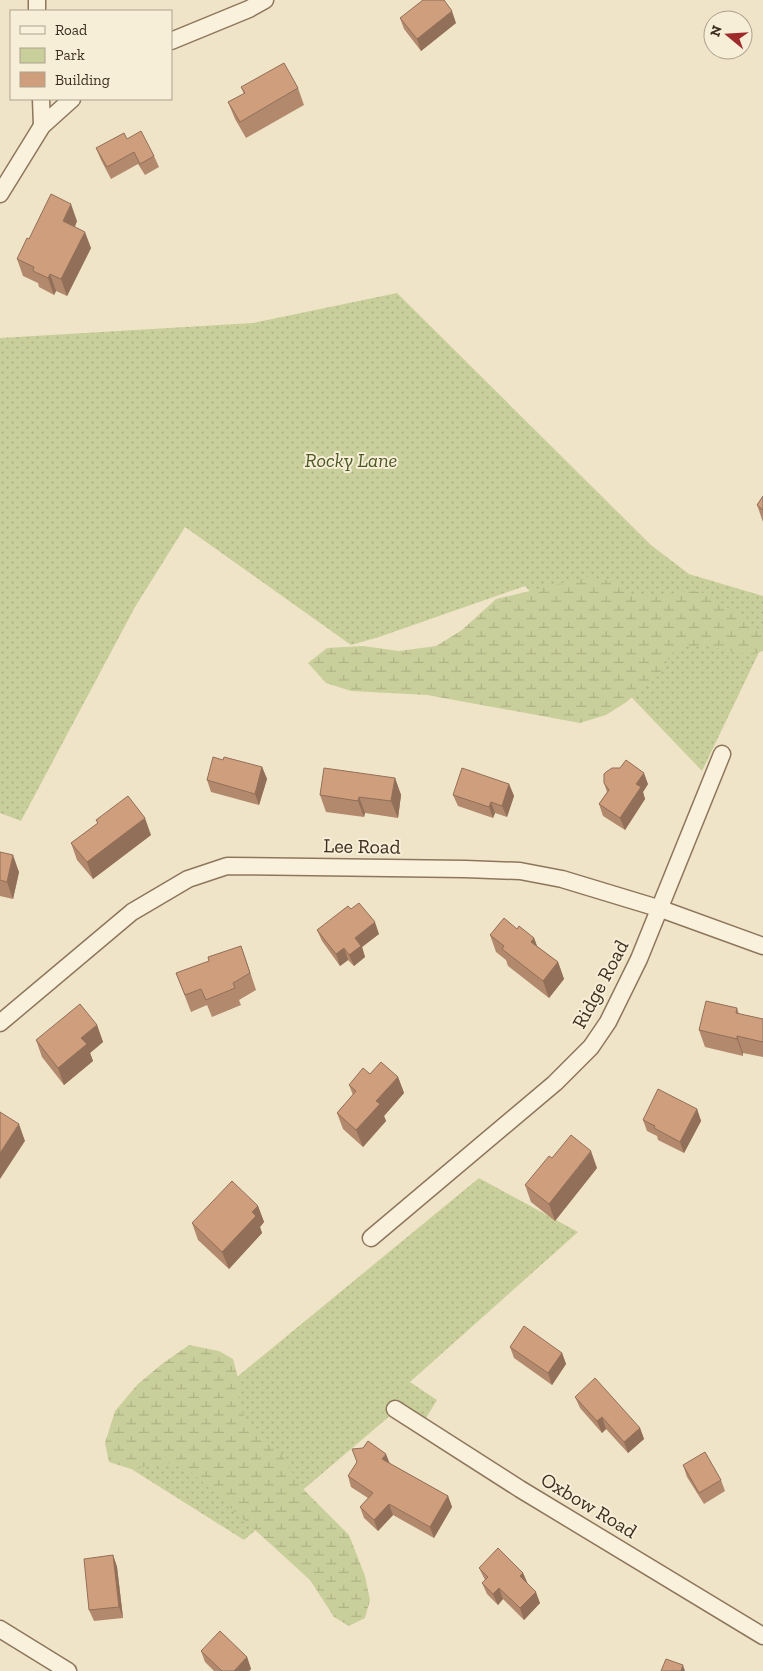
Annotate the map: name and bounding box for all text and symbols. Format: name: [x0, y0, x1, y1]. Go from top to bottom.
legend: [10, 10, 172, 100]
north arrow: [703, 10, 753, 60]
text: Road: [55, 21, 88, 39]
text: N: [706, 23, 726, 39]
text: Park: [55, 46, 85, 64]
text: Building: [55, 71, 110, 89]
park label: Rocky Lane: [305, 448, 397, 472]
street label: Lee Road: [323, 833, 401, 859]
street label: Ridge Road: [567, 936, 633, 1032]
street label: Oxbow Road: [537, 1467, 641, 1543]

